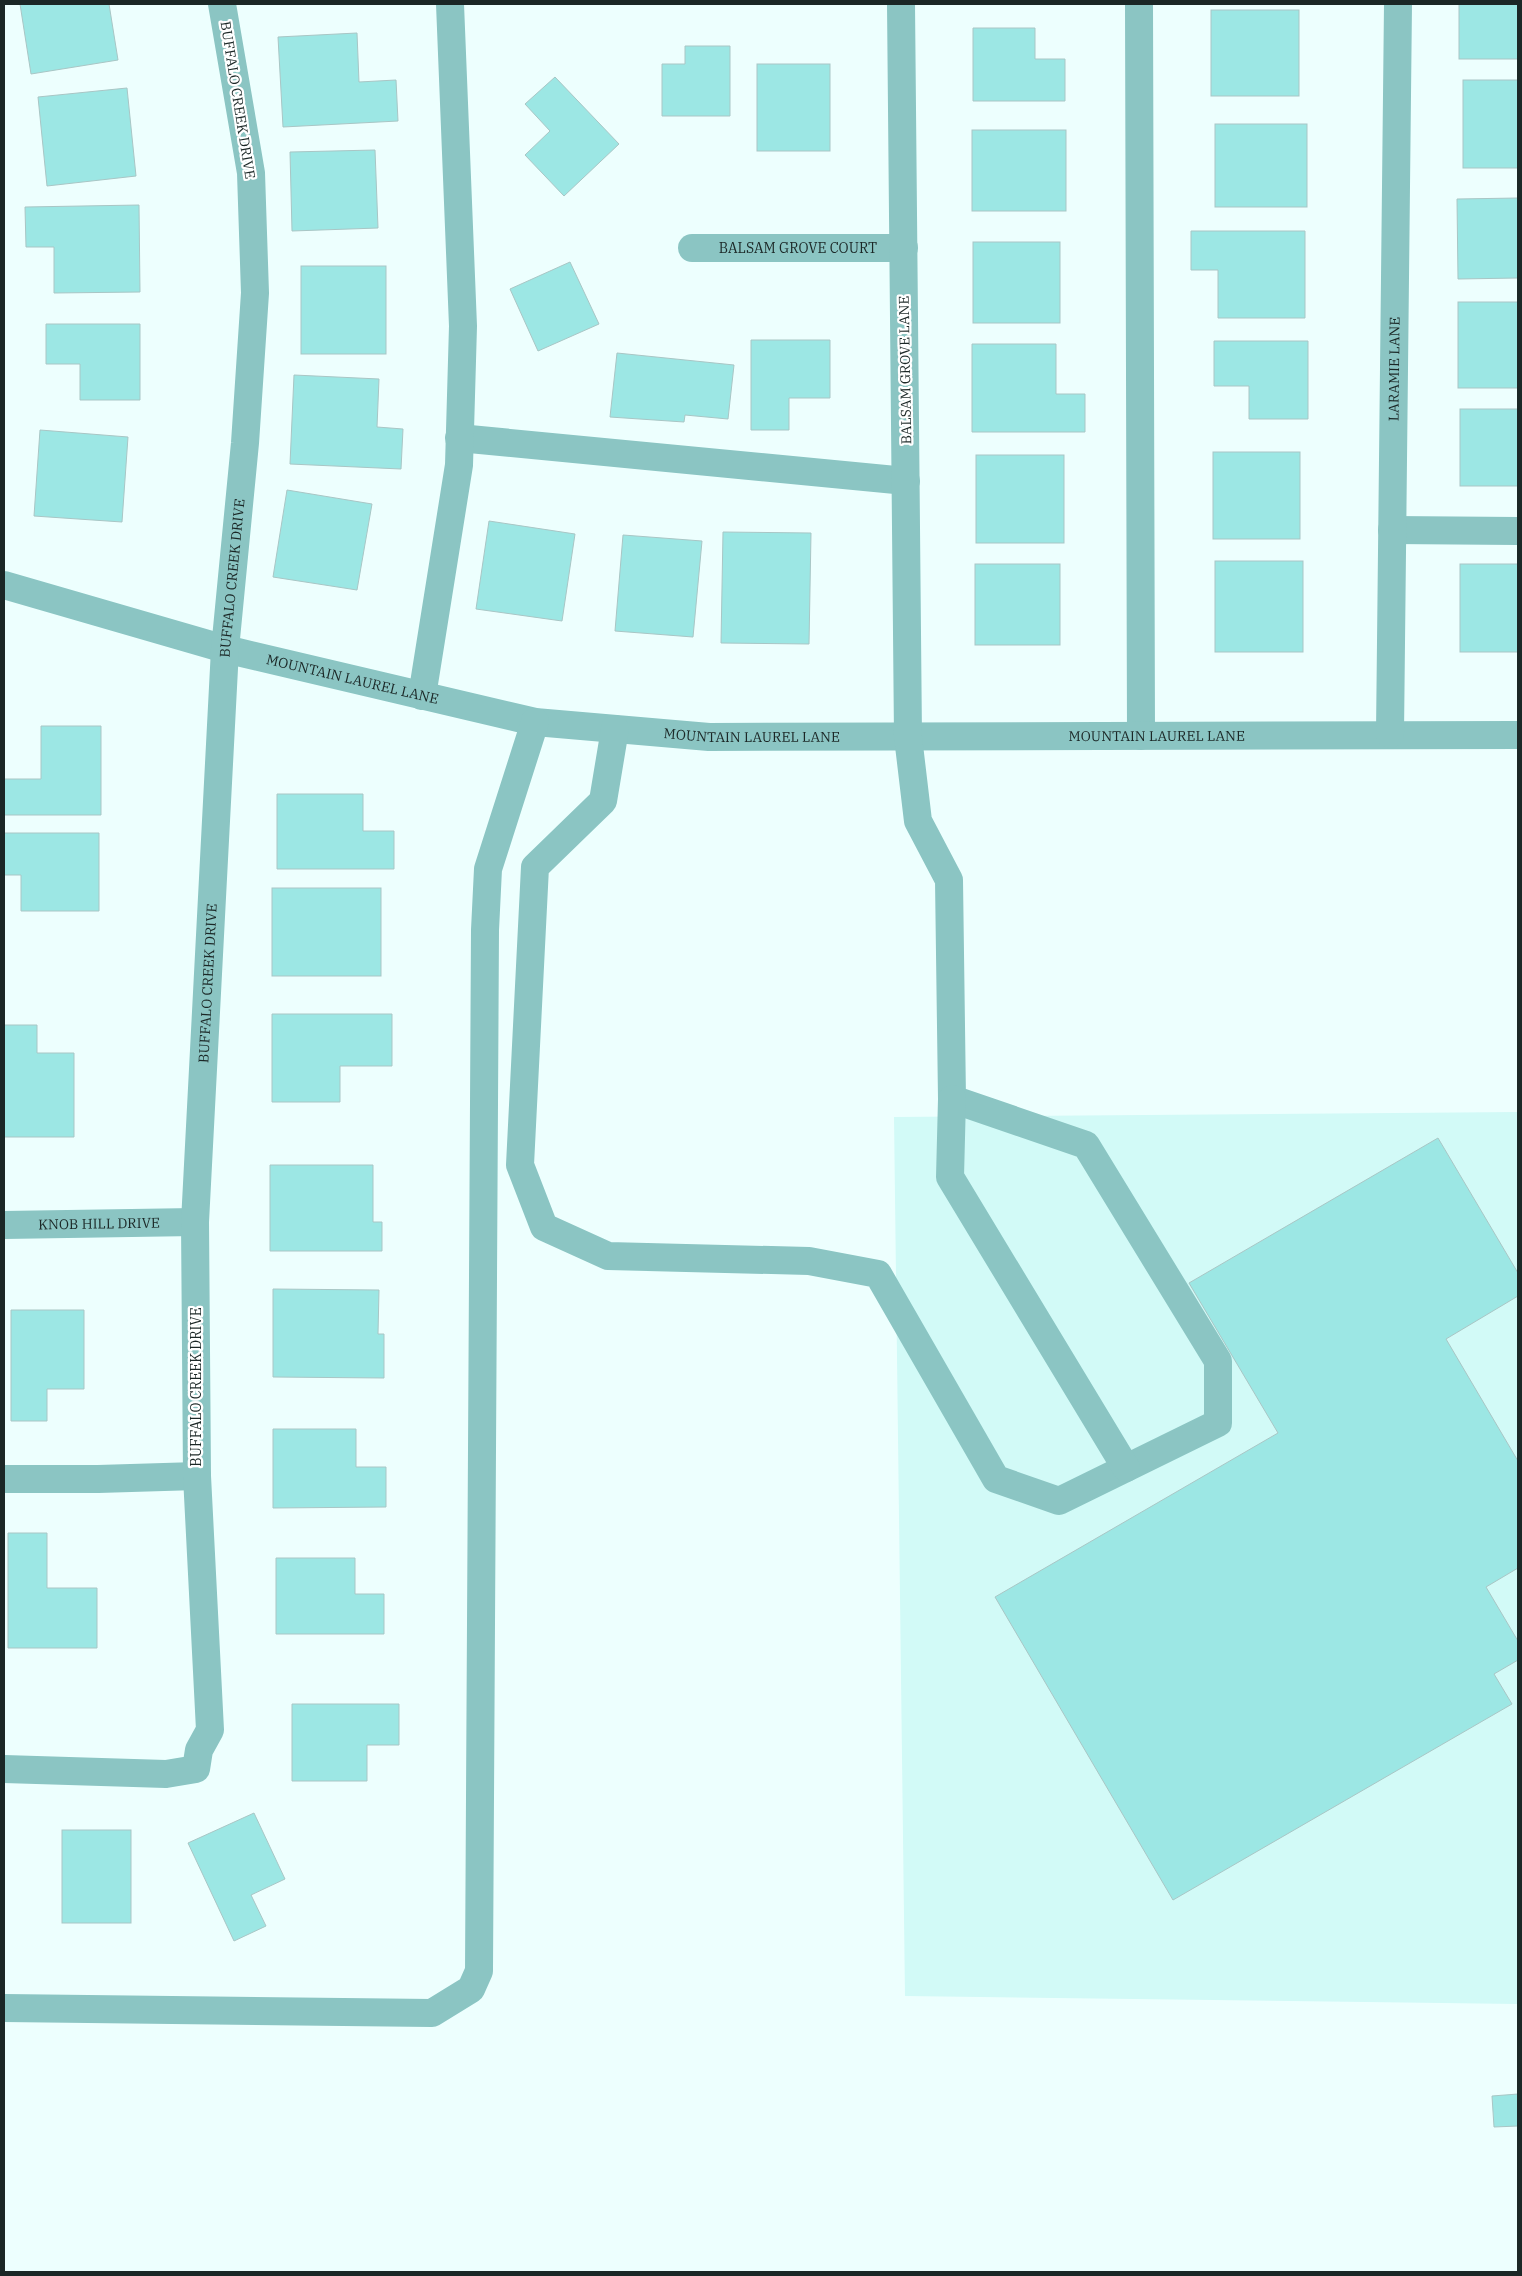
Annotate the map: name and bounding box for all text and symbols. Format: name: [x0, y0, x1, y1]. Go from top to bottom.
street label: BUFFALO CREEK DRIVE: [217, 20, 259, 180]
street label: BALSAM GROVE COURT: [719, 239, 877, 257]
street label: BALSAM GROVE LANE: [895, 295, 915, 444]
street label: LARAMIE LANE: [1384, 317, 1404, 421]
street label: BUFFALO CREEK DRIVE: [216, 498, 249, 658]
street label: MOUNTAIN LAUREL LANE: [265, 650, 440, 708]
street label: MOUNTAIN LAUREL LANE: [663, 724, 840, 746]
street label: MOUNTAIN LAUREL LANE: [1069, 727, 1245, 745]
street label: BUFFALO CREEK DRIVE: [194, 903, 221, 1063]
street label: KNOB HILL DRIVE: [38, 1214, 160, 1233]
street label: BUFFALO CREEK DRIVE: [187, 1307, 205, 1467]

